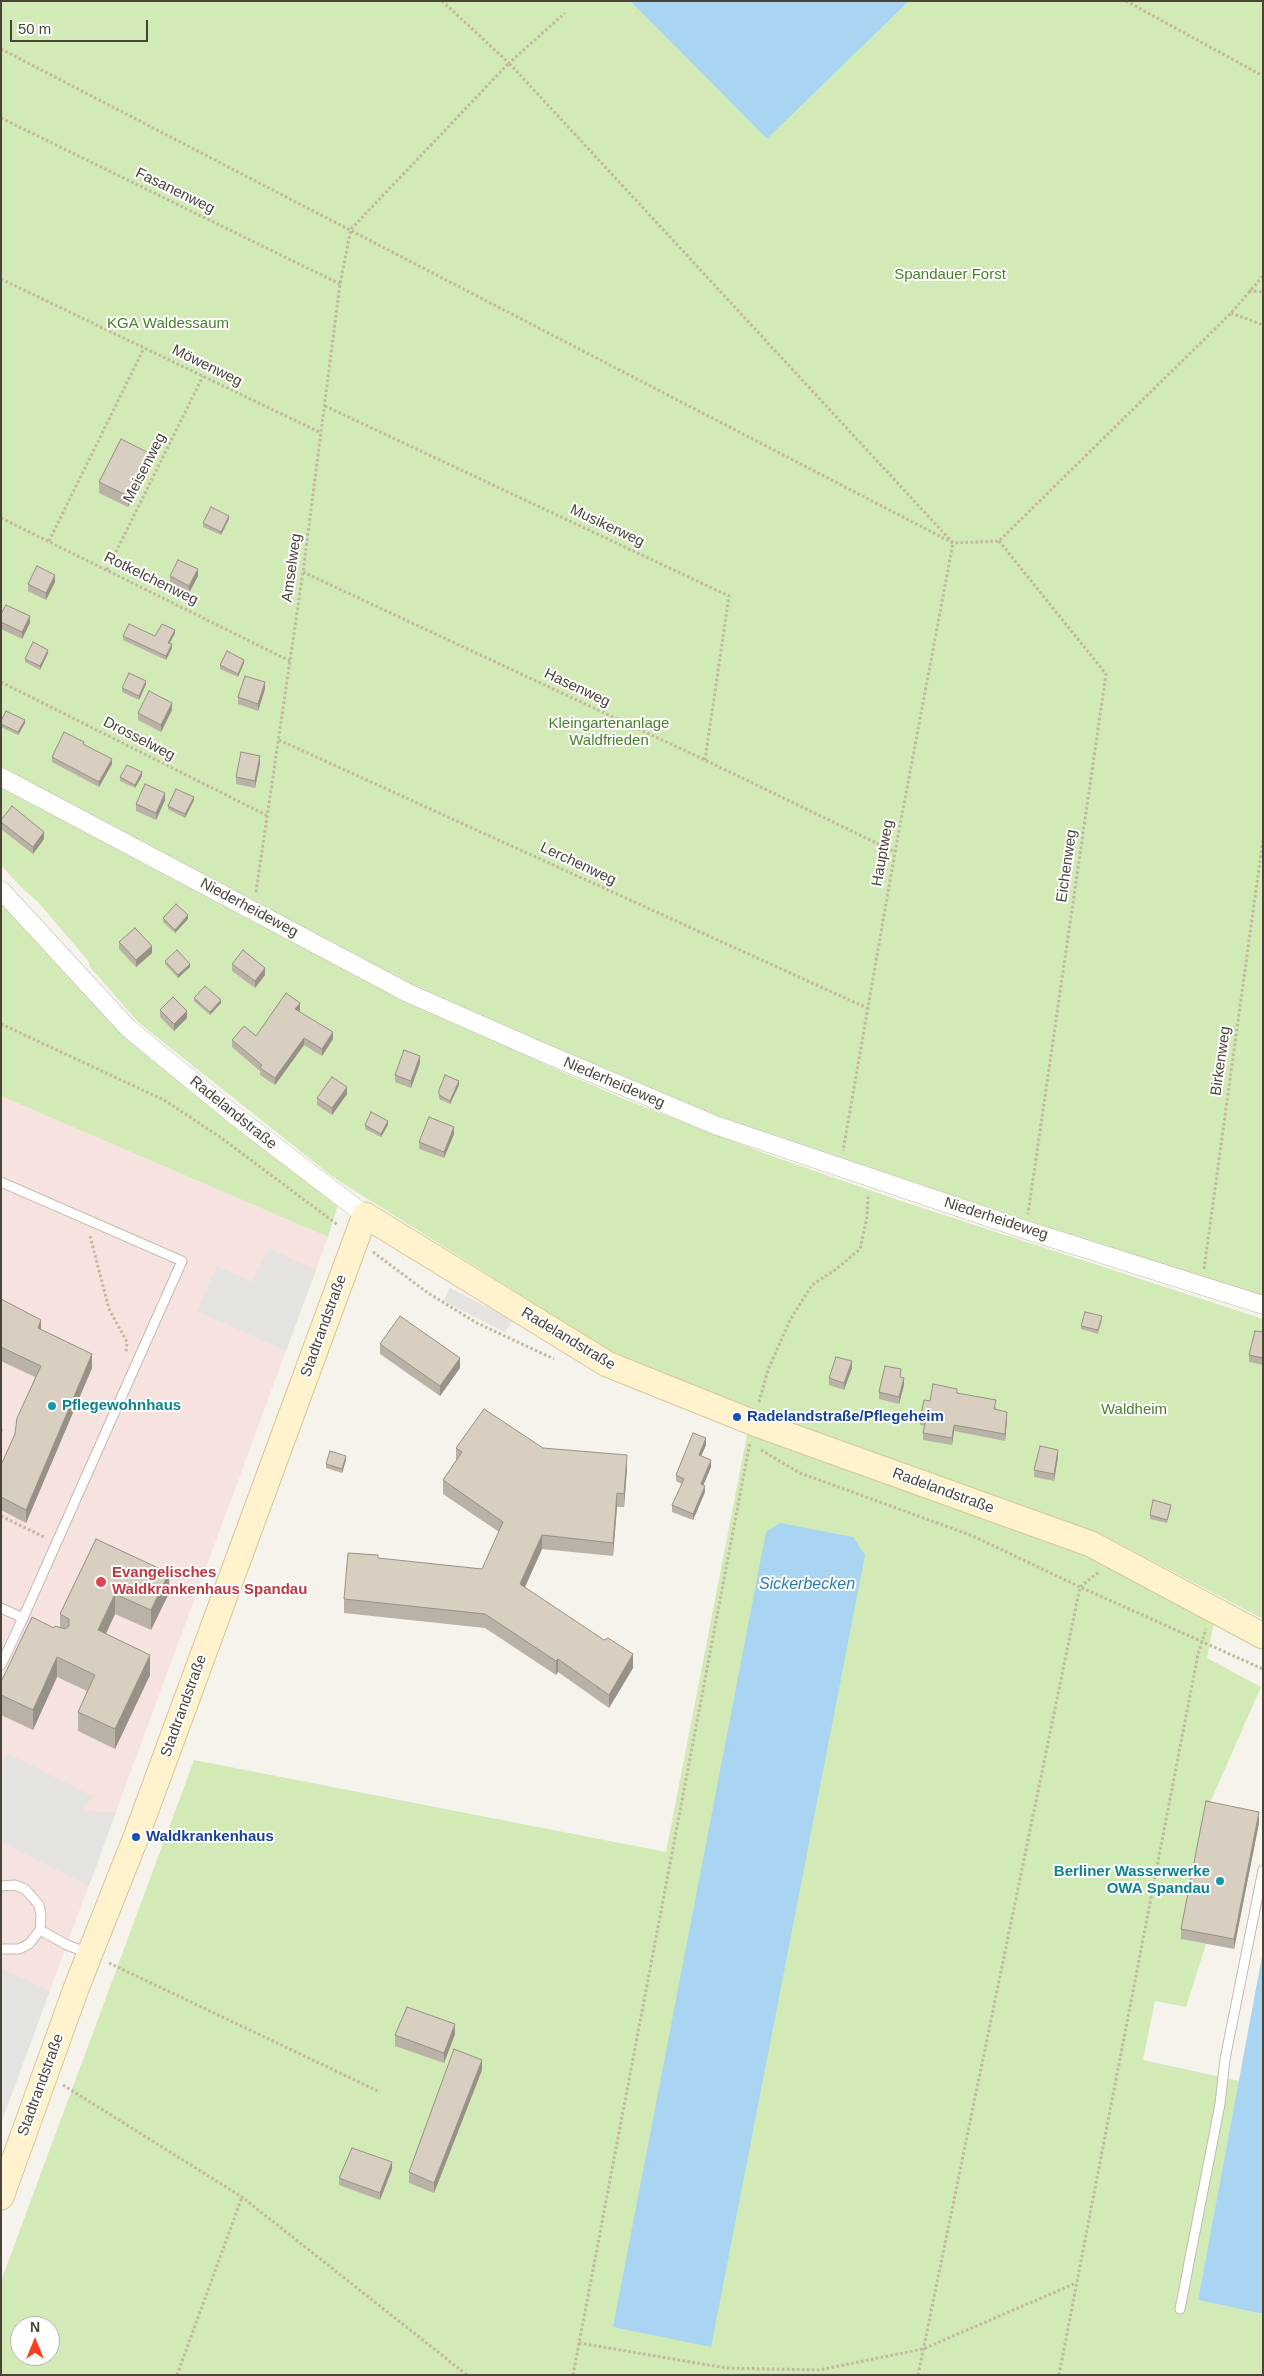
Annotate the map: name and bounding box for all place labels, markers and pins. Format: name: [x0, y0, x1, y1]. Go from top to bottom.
place label: Pflegewohnhaus: [62, 1397, 181, 1415]
marker: Pflegewohnhaus: [46, 1400, 58, 1412]
place label: Radelandstraße/Pflegeheim: [747, 1408, 944, 1426]
marker: Radelandstraße/Pflegeheim: [731, 1411, 743, 1423]
place label: Evangelisches Waldkrankenhaus Spandau: [112, 1564, 307, 1599]
marker: Evangelisches Waldkrankenhaus Spandau: [94, 1575, 108, 1589]
place label: Waldkrankenhaus: [146, 1828, 274, 1846]
marker: Waldkrankenhaus: [130, 1831, 142, 1843]
place label: Berliner Wasserwerke OWA Spandau: [1054, 1863, 1210, 1898]
marker: Berliner Wasserwerke OWA Spandau: [1214, 1875, 1226, 1887]

